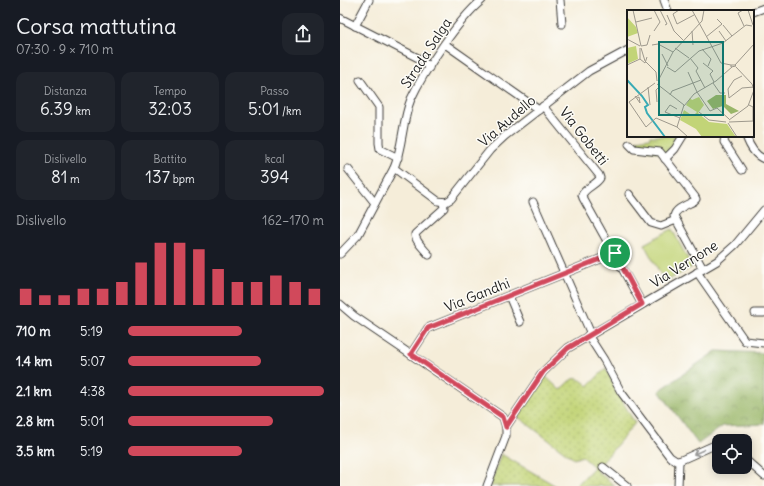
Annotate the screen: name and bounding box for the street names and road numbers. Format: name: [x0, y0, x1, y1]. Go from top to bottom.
street label: Strada Salga: [397, 15, 455, 91]
street label: Via Audello: [475, 91, 539, 151]
street label: Via Gobetti: [556, 103, 612, 169]
street label: Via Vernone: [647, 236, 721, 292]
street label: Via Gandhi: [442, 274, 512, 316]

